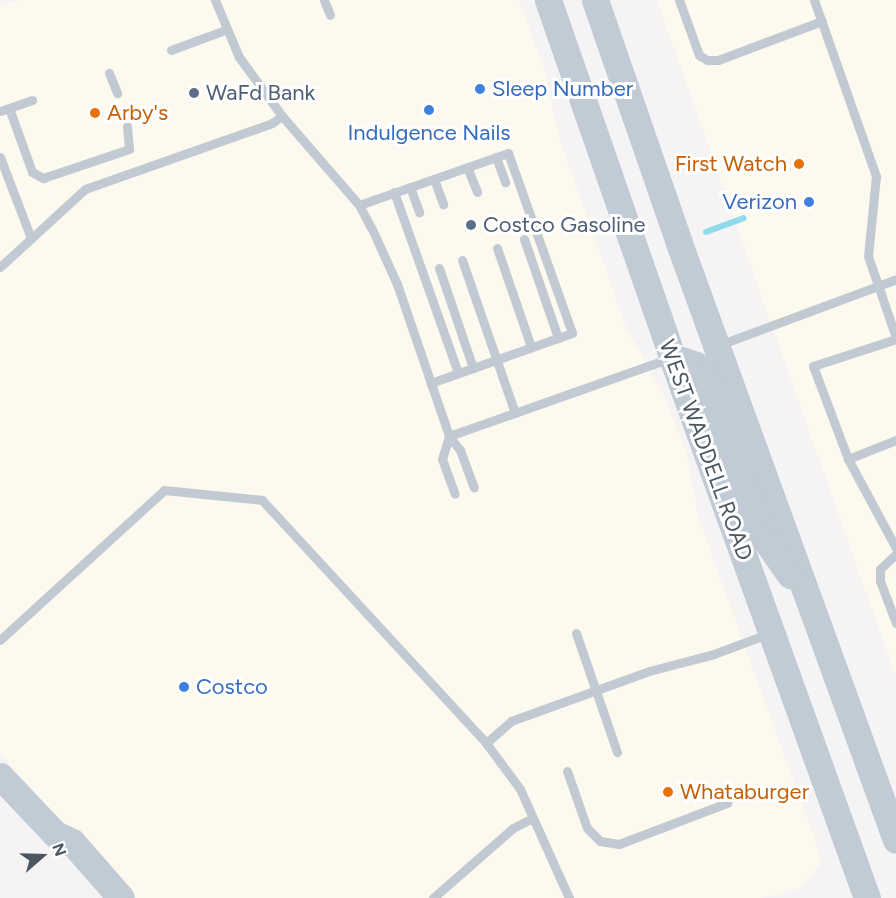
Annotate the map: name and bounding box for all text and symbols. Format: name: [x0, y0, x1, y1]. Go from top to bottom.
place label: Sleep Number: [492, 76, 633, 102]
place label: WaFd Bank: [206, 80, 315, 106]
marker: Sleep Number: [473, 82, 487, 96]
marker: WaFd Bank: [187, 86, 201, 100]
place label: Arby's: [107, 100, 168, 126]
marker: Indulgence Nails: [422, 103, 436, 117]
marker: Arby's: [88, 106, 102, 120]
place label: Indulgence Nails: [347, 120, 511, 146]
place label: First Watch: [675, 151, 787, 177]
marker: First Watch: [792, 157, 806, 171]
place label: Verizon: [722, 189, 797, 215]
marker: Verizon: [802, 195, 816, 209]
place label: Costco Gasoline: [483, 212, 645, 238]
marker: Costco Gasoline: [464, 218, 478, 232]
street label: WEST WADDELL ROAD: [654, 336, 758, 564]
place label: Costco: [196, 674, 268, 700]
marker: Costco: [177, 680, 191, 694]
place label: Whataburger: [680, 779, 809, 805]
marker: Whataburger: [661, 785, 675, 799]
north arrow: [12, 826, 72, 886]
text: N: [48, 841, 70, 859]

